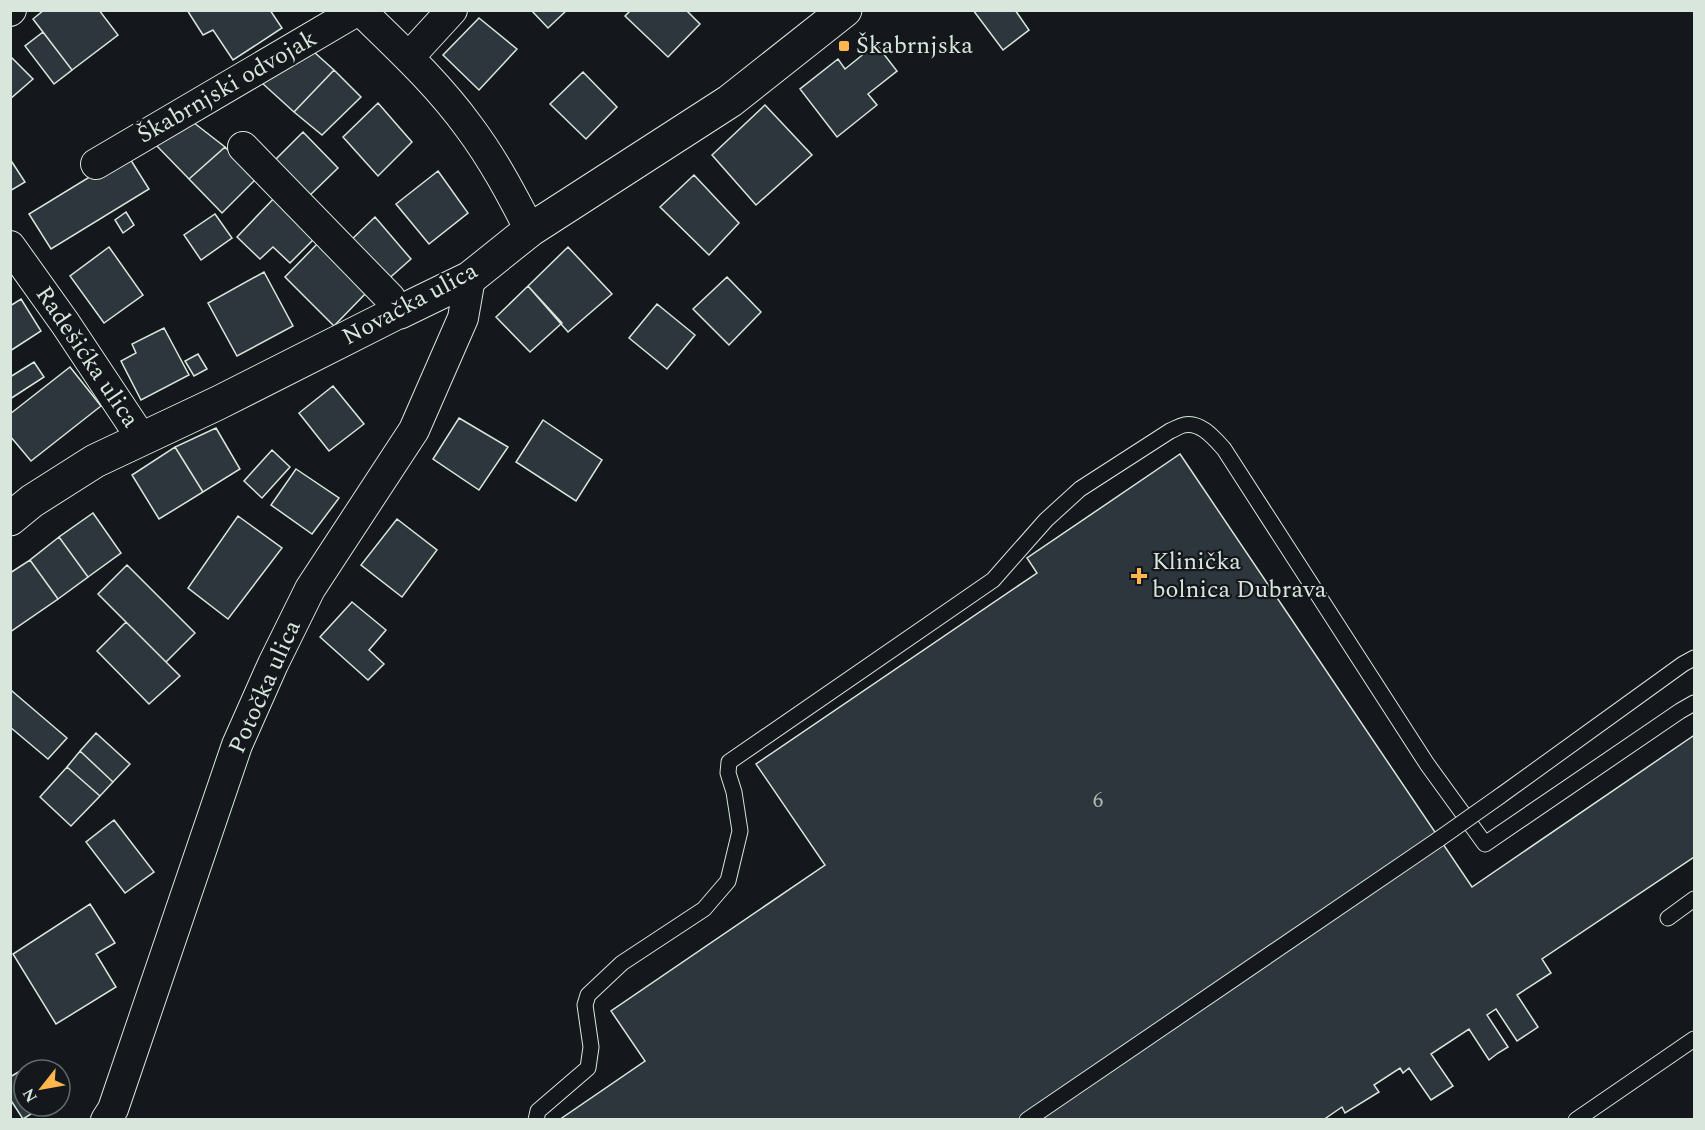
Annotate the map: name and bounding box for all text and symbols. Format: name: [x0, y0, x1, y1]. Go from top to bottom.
street label: Škabrnjski odvojak: [131, 21, 323, 153]
place label: Škabrnjska: [856, 28, 973, 64]
marker: Škabrnjska: [837, 39, 851, 53]
street label: Novačka ulica: [336, 253, 484, 355]
street label: Radešićka ulica: [26, 279, 148, 435]
place label: Klinička bolnica Dubrava: [1152, 544, 1327, 608]
marker: Klinička bolnica Dubrava: [1130, 567, 1148, 585]
street label: Potočka ulica: [219, 614, 311, 760]
house number: 6: [1093, 785, 1103, 817]
north arrow: [12, 1058, 72, 1118]
text: N: [16, 1083, 44, 1107]

